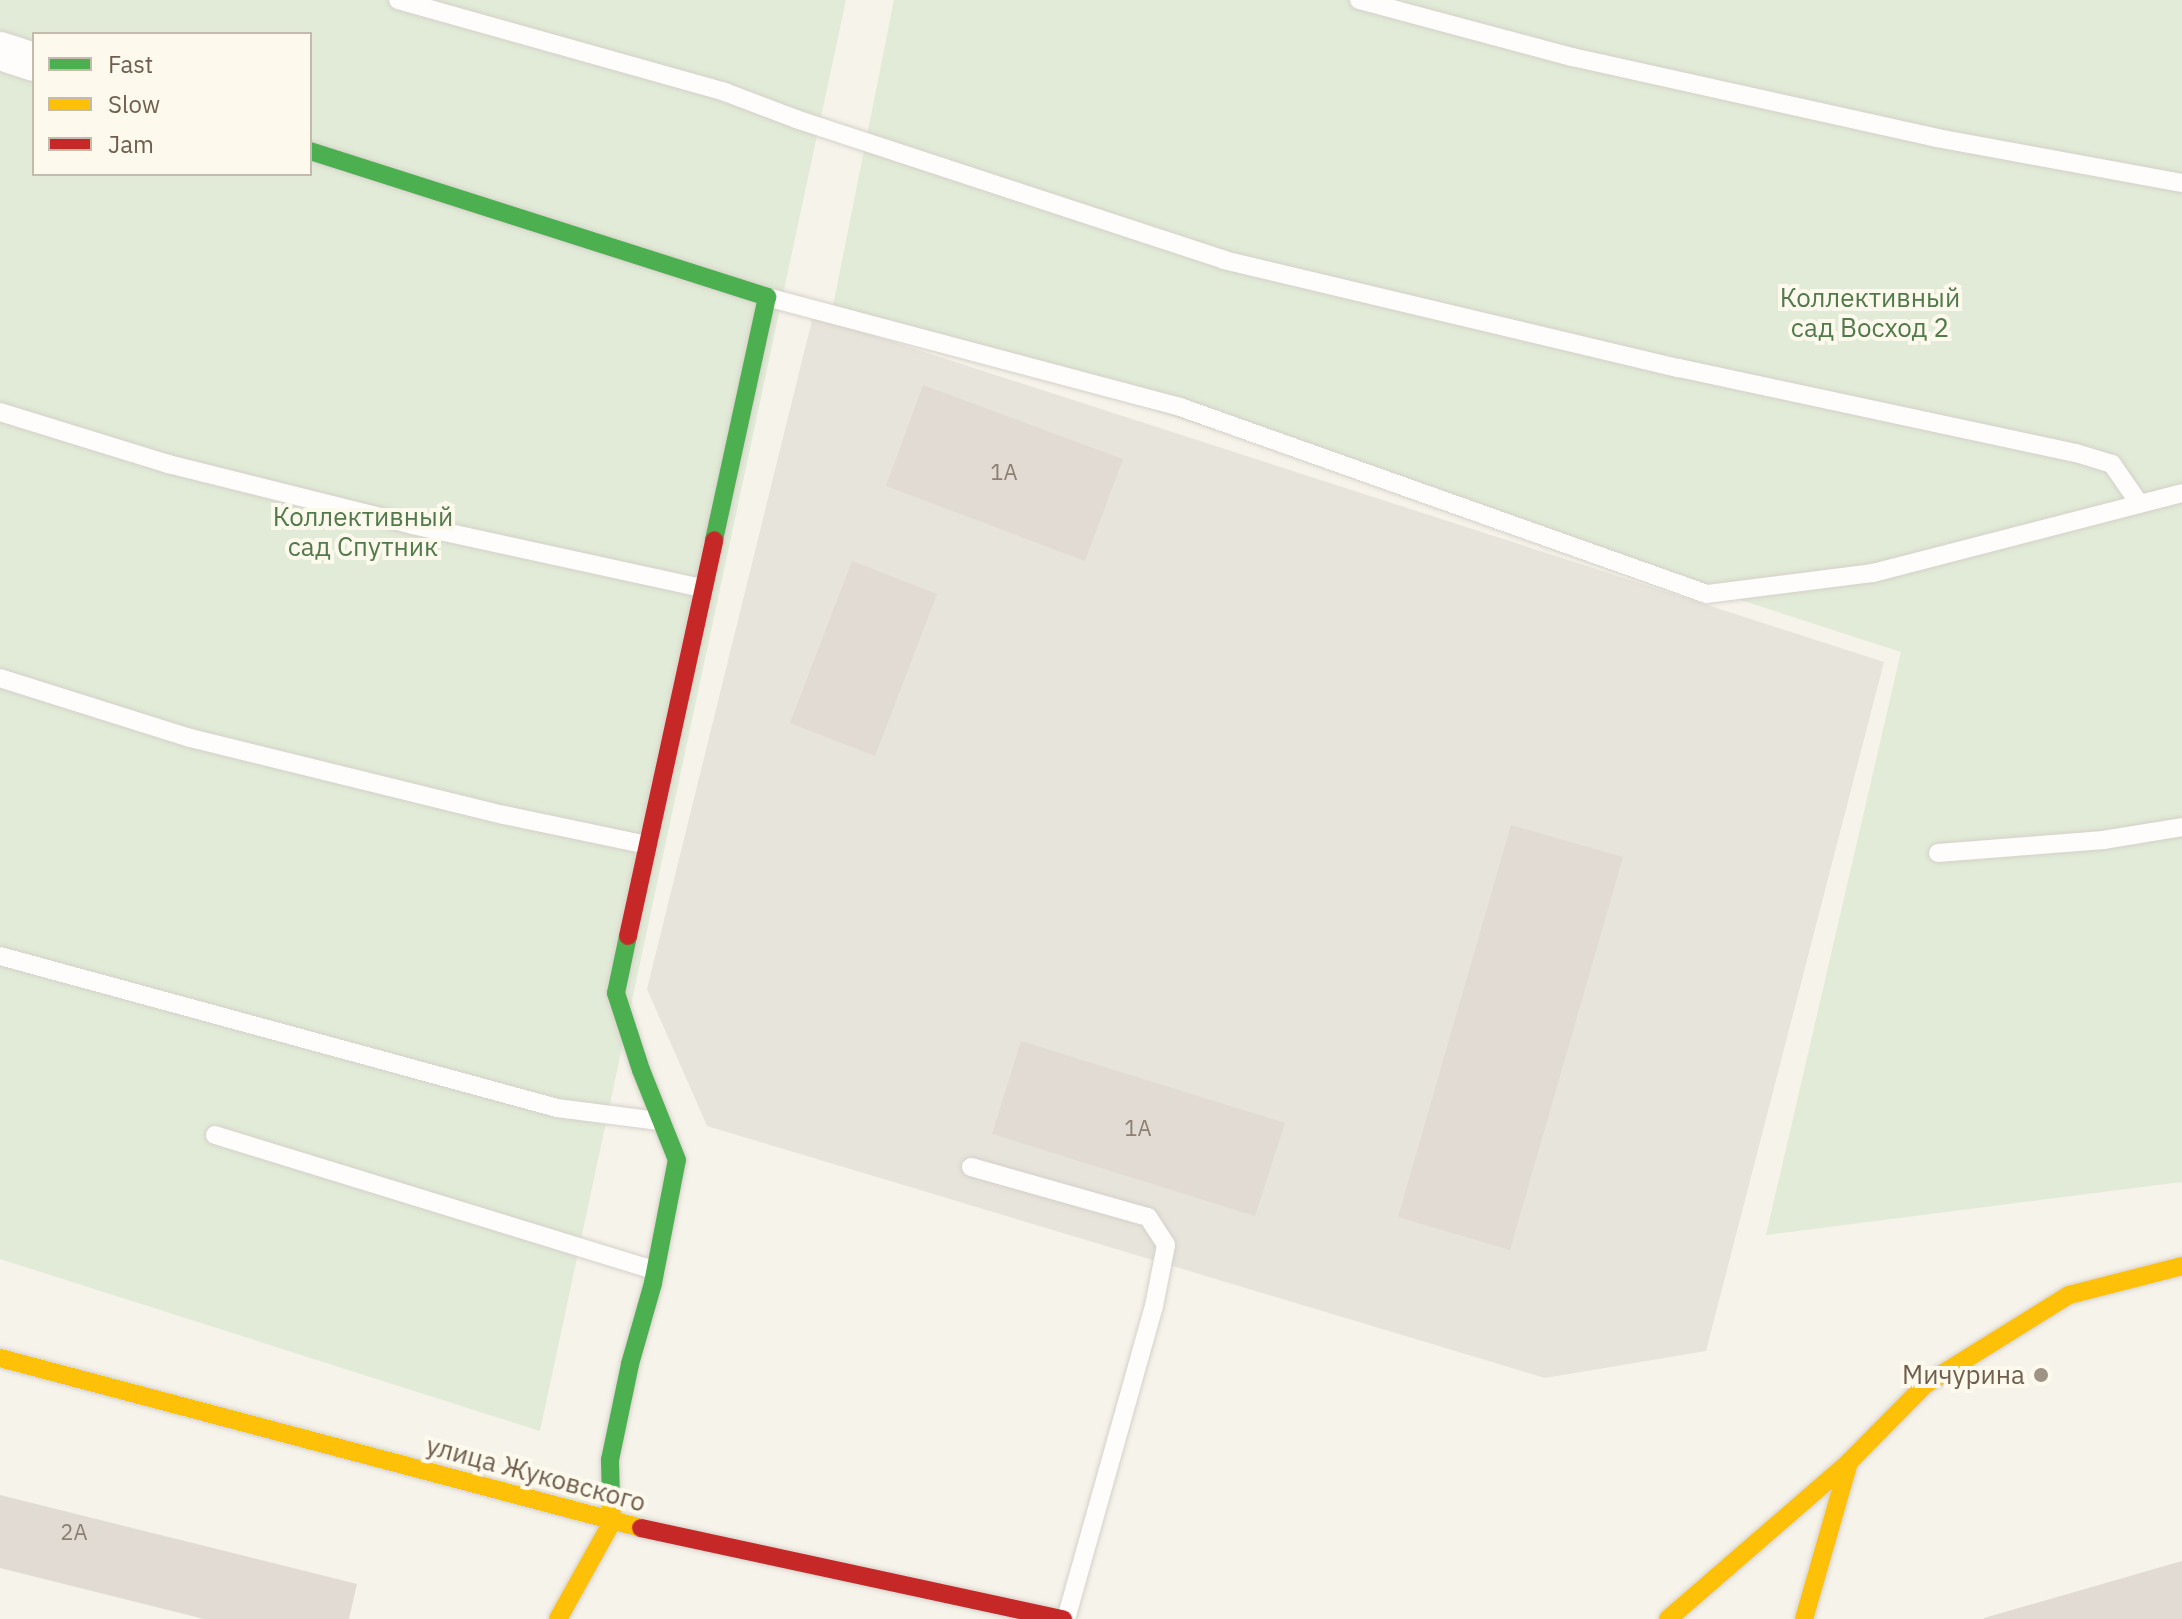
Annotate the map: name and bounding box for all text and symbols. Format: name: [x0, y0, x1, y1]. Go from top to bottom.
legend: [32, 32, 312, 176]
text: Fast: [108, 48, 153, 80]
text: Slow: [108, 88, 160, 120]
text: Jam: [108, 128, 154, 160]
park label: Коллективный сад Восход 2: [1780, 282, 1960, 344]
house number: 1А: [990, 459, 1018, 485]
park label: Коллективный сад Спутник: [273, 501, 453, 562]
house number: 1А: [1124, 1115, 1152, 1141]
place label: Мичурина: [1902, 1359, 2025, 1391]
marker: Мичурина: [2032, 1366, 2050, 1384]
street label: улица Жуковского: [423, 1430, 649, 1518]
house number: 2А: [60, 1519, 88, 1545]

